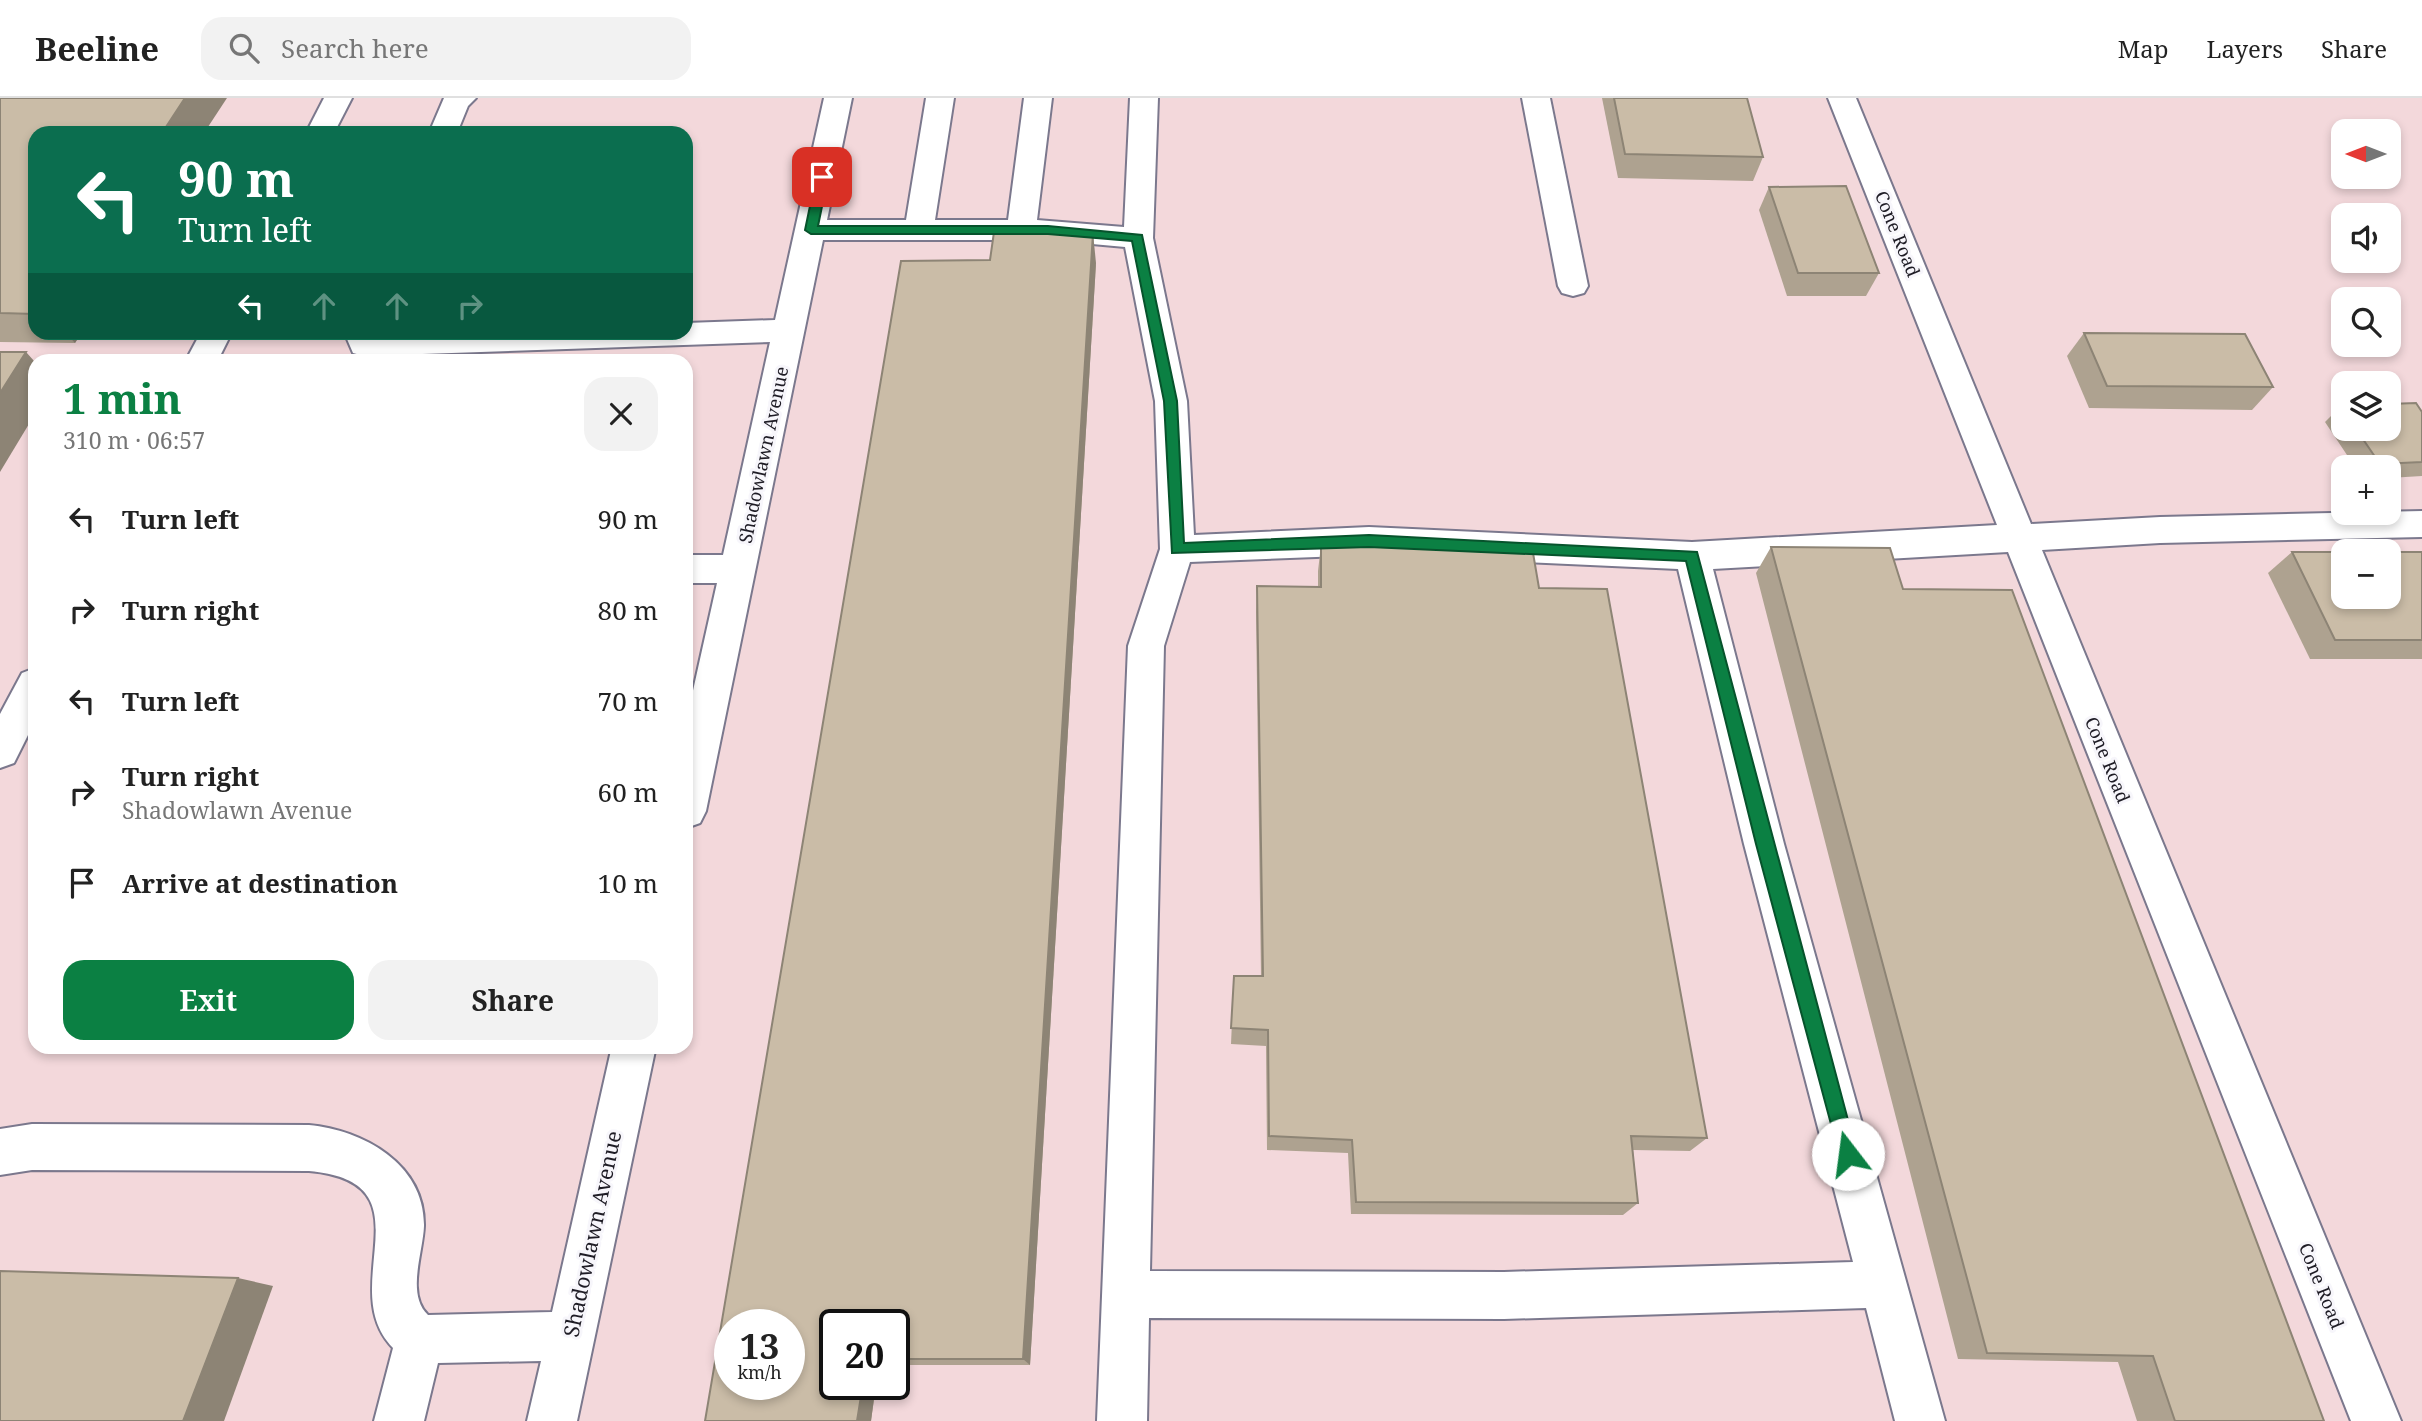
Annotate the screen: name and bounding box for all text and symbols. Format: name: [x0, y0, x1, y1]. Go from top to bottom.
search box: [201, 17, 691, 80]
text: Beeline: [35, 26, 159, 71]
icon: search: [225, 29, 263, 67]
text: Search here: [281, 30, 429, 66]
text: Map: [2118, 32, 2169, 65]
text: Layers: [2207, 32, 2283, 65]
text: Share: [2321, 32, 2387, 65]
north arrow: [2331, 119, 2401, 189]
map controls: [2331, 119, 2401, 609]
text: 90 m: [178, 145, 294, 211]
pin: [792, 147, 852, 207]
icon: left: [63, 154, 154, 245]
icon: arrive: [803, 158, 841, 196]
street label: Cone Road: [1870, 187, 1926, 280]
button: sound: [2331, 203, 2401, 273]
text: Turn left: [178, 208, 312, 251]
icon: left: [232, 287, 270, 325]
icon: ahead: [305, 287, 343, 325]
icon: ahead: [378, 287, 416, 325]
icon: right: [451, 287, 489, 325]
button: search: [2331, 287, 2401, 357]
street label: Shadowlawn Avenue: [733, 364, 793, 545]
text: 1 min: [63, 369, 182, 426]
button: layers: [2331, 371, 2401, 441]
button: close: [584, 377, 658, 451]
text: 310 m · 06:57: [63, 424, 205, 456]
button: +: [2331, 455, 2401, 525]
icon: left: [63, 500, 101, 538]
text: Turn left: [122, 501, 239, 537]
text: 90 m: [598, 501, 658, 537]
button: −: [2331, 539, 2401, 609]
icon: right: [63, 591, 101, 629]
text: Turn right: [122, 592, 259, 628]
text: 80 m: [598, 592, 658, 628]
icon: left: [63, 682, 101, 720]
text: Turn left: [122, 683, 239, 719]
text: 70 m: [598, 683, 658, 719]
street label: Cone Road: [2080, 713, 2136, 806]
text: Turn right: [122, 758, 259, 794]
icon: right: [63, 773, 101, 811]
text: 60 m: [598, 774, 658, 810]
text: Shadowlawn Avenue: [122, 794, 352, 826]
icon: arrive: [63, 864, 101, 902]
text: Arrive at destination: [122, 865, 398, 901]
text: 10 m: [598, 865, 658, 901]
button: Exit: [63, 960, 354, 1040]
button: Share: [368, 960, 658, 1040]
position arrow: [1811, 1117, 1885, 1191]
street label: Shadowlawn Avenue: [556, 1128, 628, 1340]
street label: Cone Road: [2294, 1239, 2350, 1332]
speed limit sign: 20: [819, 1309, 910, 1400]
text: 13: [740, 1322, 779, 1369]
text: km/h: [737, 1360, 782, 1384]

